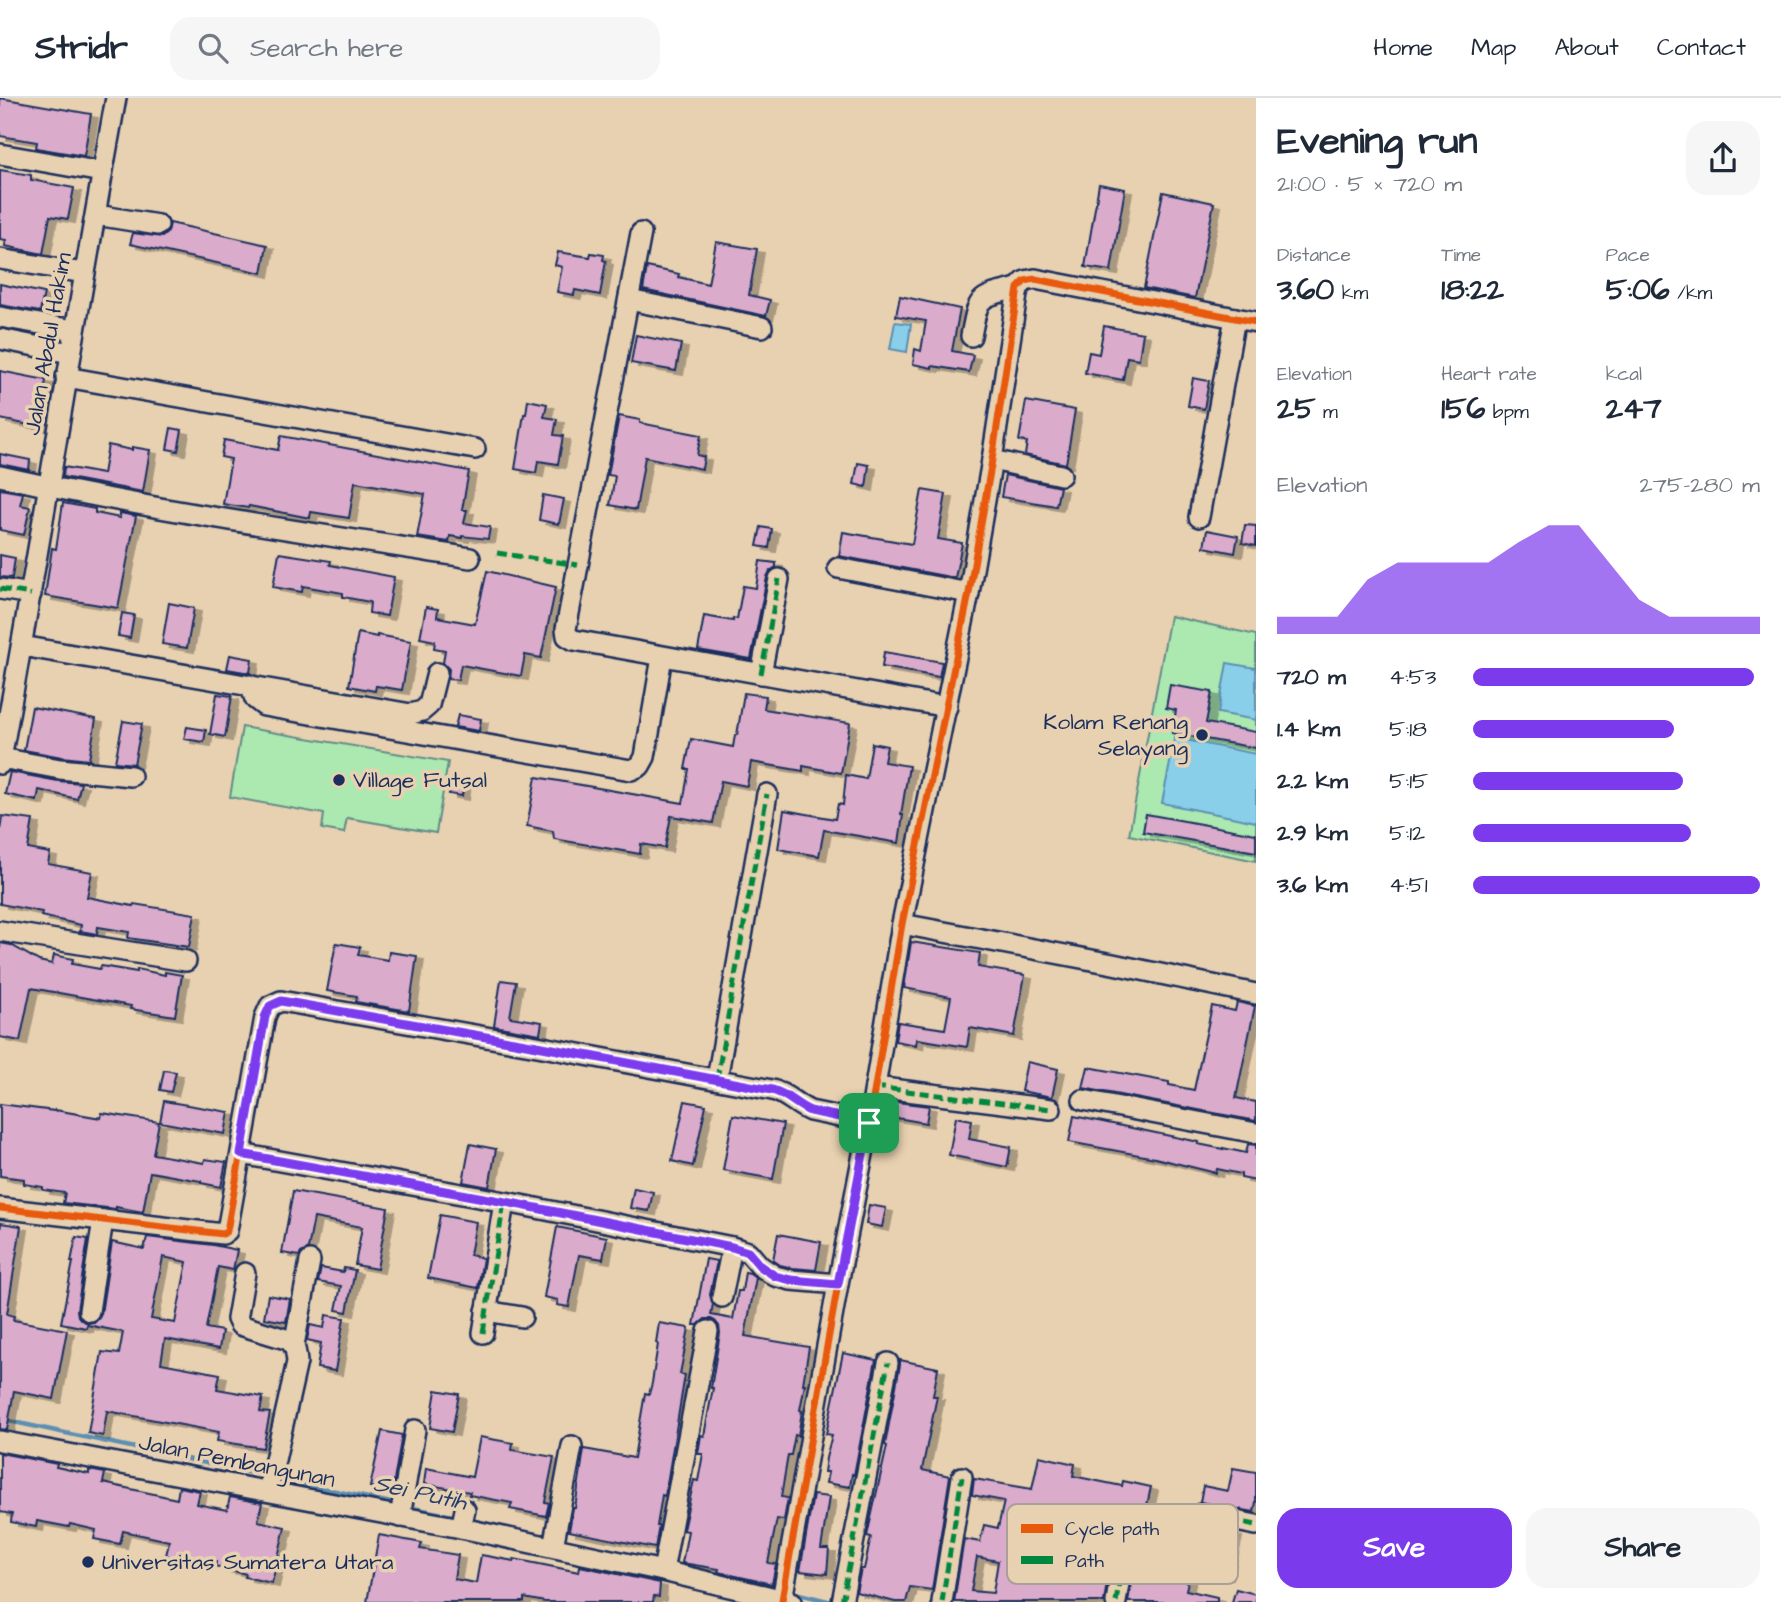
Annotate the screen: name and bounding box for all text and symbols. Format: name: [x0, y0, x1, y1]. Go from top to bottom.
search box: [170, 17, 660, 80]
text: Stridr: [35, 25, 128, 71]
icon: search: [194, 29, 232, 67]
text: Search here: [250, 30, 403, 66]
text: Home: [1373, 31, 1433, 65]
text: Map: [1471, 31, 1516, 65]
text: About: [1554, 31, 1619, 65]
text: Contact: [1657, 31, 1746, 65]
text: Evening run: [1277, 116, 1478, 168]
button: share: [1686, 121, 1760, 195]
text: 21:00 · 5 × 720 m: [1277, 168, 1462, 200]
text: Distance: [1277, 242, 1351, 269]
text: Time: [1441, 242, 1481, 269]
text: Pace: [1606, 242, 1650, 269]
street label: Jalan Abdul Hakim: [16, 250, 80, 438]
text: 3.60: [1277, 269, 1334, 311]
text: 18:22: [1441, 269, 1504, 311]
text: 5:06: [1606, 269, 1670, 311]
text: km: [1334, 280, 1368, 307]
text: /km: [1670, 280, 1712, 307]
text: Elevation: [1277, 361, 1352, 388]
text: Heart rate: [1441, 361, 1537, 388]
text: kcal: [1606, 361, 1642, 388]
text: 25: [1277, 388, 1315, 430]
text: 156: [1441, 388, 1485, 430]
text: 247: [1606, 388, 1662, 430]
text: m: [1315, 399, 1338, 426]
text: bpm: [1485, 399, 1529, 426]
text: Elevation: [1277, 469, 1368, 501]
text: 275–280 m: [1640, 469, 1760, 501]
text: 720 m: [1277, 661, 1346, 693]
text: 4:53: [1389, 661, 1436, 693]
place label: Kolam Renang Selayang: [1043, 706, 1188, 765]
text: 1.4 km: [1277, 713, 1340, 745]
text: 5:18: [1389, 713, 1427, 745]
marker: Kolam Renang Selayang: [1194, 727, 1210, 743]
place label: Village Futsal: [353, 764, 487, 797]
text: 2.2 km: [1277, 765, 1348, 797]
text: 5:15: [1389, 765, 1428, 797]
marker: Village Futsal: [331, 772, 347, 788]
text: 2.9 km: [1277, 817, 1348, 849]
text: 5:12: [1389, 817, 1425, 849]
text: 3.6 km: [1277, 869, 1348, 901]
text: 4:51: [1389, 869, 1428, 901]
pin: [839, 1093, 899, 1153]
icon: arrive: [850, 1104, 888, 1142]
street label: Jalan Pembangunan: [136, 1426, 338, 1497]
water label: Sei Putih: [370, 1467, 471, 1520]
legend: [1007, 1504, 1238, 1584]
button: Save: [1277, 1508, 1512, 1588]
button: Share: [1526, 1508, 1760, 1588]
text: Cycle path: [1065, 1516, 1160, 1544]
place label: Universitas Sumatera Utara: [102, 1546, 394, 1578]
text: Path: [1065, 1548, 1104, 1575]
marker: Universitas Sumatera Utara: [80, 1554, 96, 1570]

